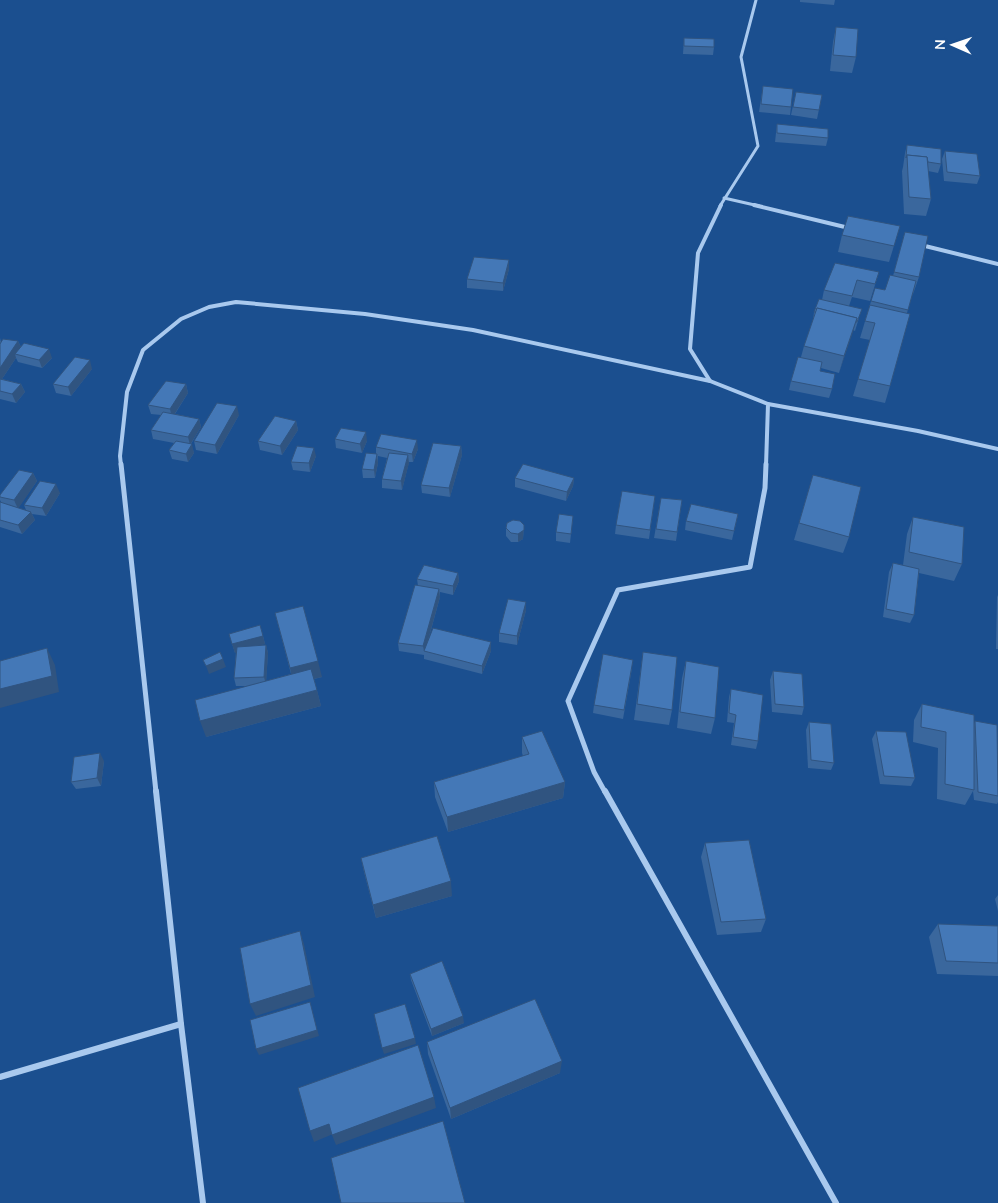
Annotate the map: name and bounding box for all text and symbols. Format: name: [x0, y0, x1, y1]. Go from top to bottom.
north arrow: [928, 20, 978, 70]
text: N: [931, 39, 950, 50]

